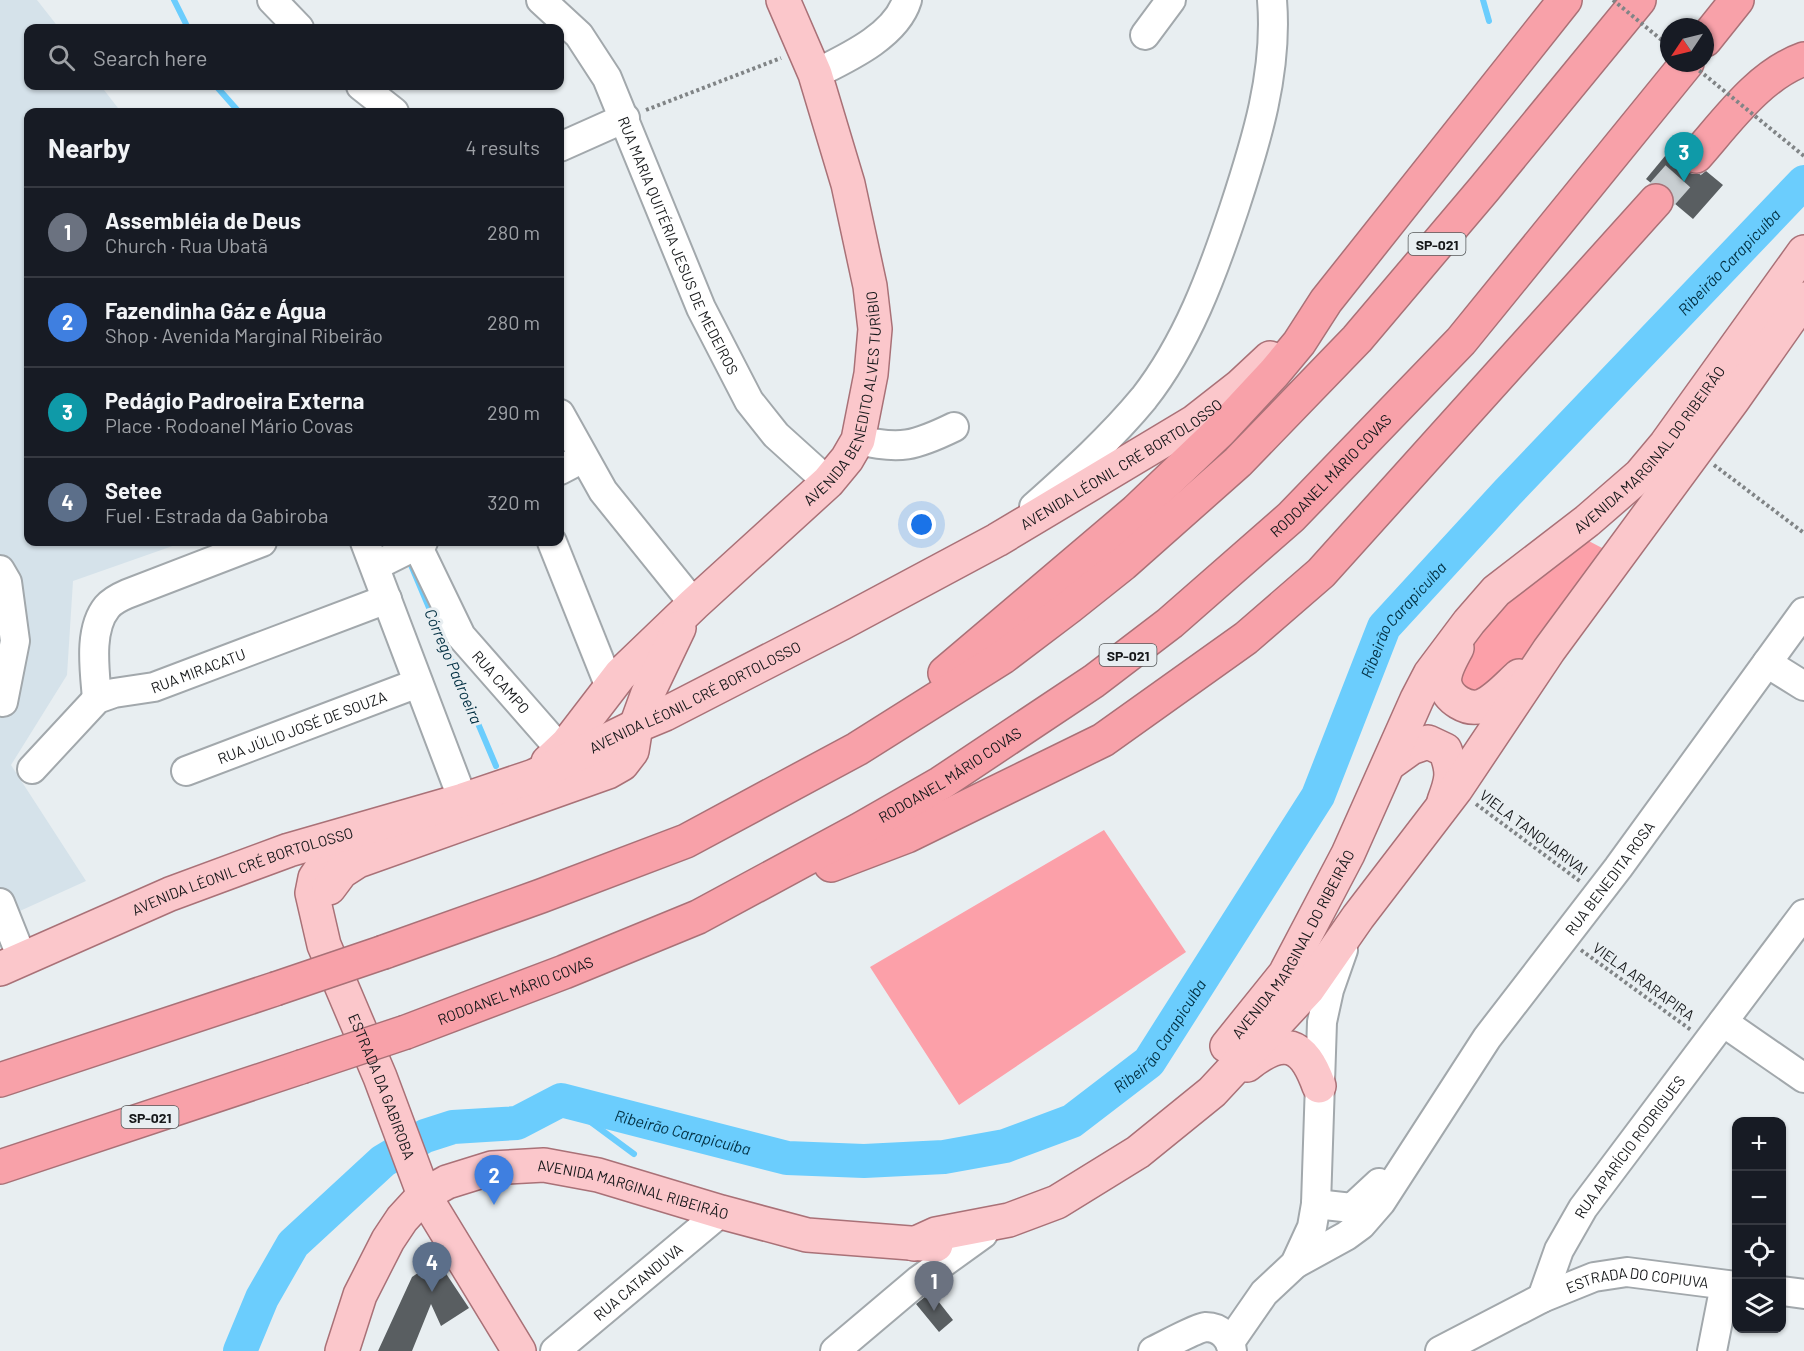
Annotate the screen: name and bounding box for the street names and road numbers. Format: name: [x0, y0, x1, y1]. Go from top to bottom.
street label: RUA MARIA QUITÉRIA JESUS DE MEDEIROS: [615, 114, 743, 377]
road number: SP-021: [1408, 233, 1466, 255]
street label: AVENIDA BENEDITO ALVES TURÍBIO: [800, 290, 884, 509]
street label: AVENIDA MARGINAL DO RIBEIRÃO: [1570, 362, 1728, 537]
street label: AVENIDA LÉONIL CRÉ BORTOLOSSO: [1017, 395, 1225, 533]
street label: RODOANEL MÁRIO COVAS: [1266, 410, 1395, 540]
street label: AVENIDA LÉONIL CRÉ BORTOLOSSO: [586, 637, 804, 757]
street label: RUA MIRACATU: [148, 644, 248, 696]
road number: SP-021: [1100, 644, 1156, 666]
street label: RUA CAMPO: [469, 647, 534, 717]
street label: RUA JÚLIO JOSÉ DE SOUZA: [215, 687, 389, 767]
street label: RODOANEL MÁRIO COVAS: [875, 723, 1024, 826]
street label: VIELA TANQUARIVAI: [1476, 785, 1592, 879]
street label: RUA BENEDITA ROSA: [1561, 818, 1658, 938]
street label: AVENIDA LÉONIL CRÉ BORTOLOSSO: [129, 823, 355, 919]
street label: AVENIDA MARGINAL DO RIBEIRÃO: [1228, 847, 1358, 1042]
street label: VIELA ARARAPIRA: [1590, 938, 1698, 1024]
street label: RODOANEL MÁRIO COVAS: [435, 952, 596, 1028]
street label: ESTRADA DA GABIROBA: [345, 1011, 419, 1162]
street label: RUA APARÍCIO RODRIGUES: [1570, 1072, 1688, 1221]
road number: SP-021: [122, 1106, 178, 1128]
street label: AVENIDA MARGINAL RIBEIRÃO: [537, 1156, 731, 1223]
street label: RUA CATANDUVA: [590, 1239, 686, 1324]
street label: ESTRADA DO COPIUVA: [1563, 1263, 1710, 1296]

